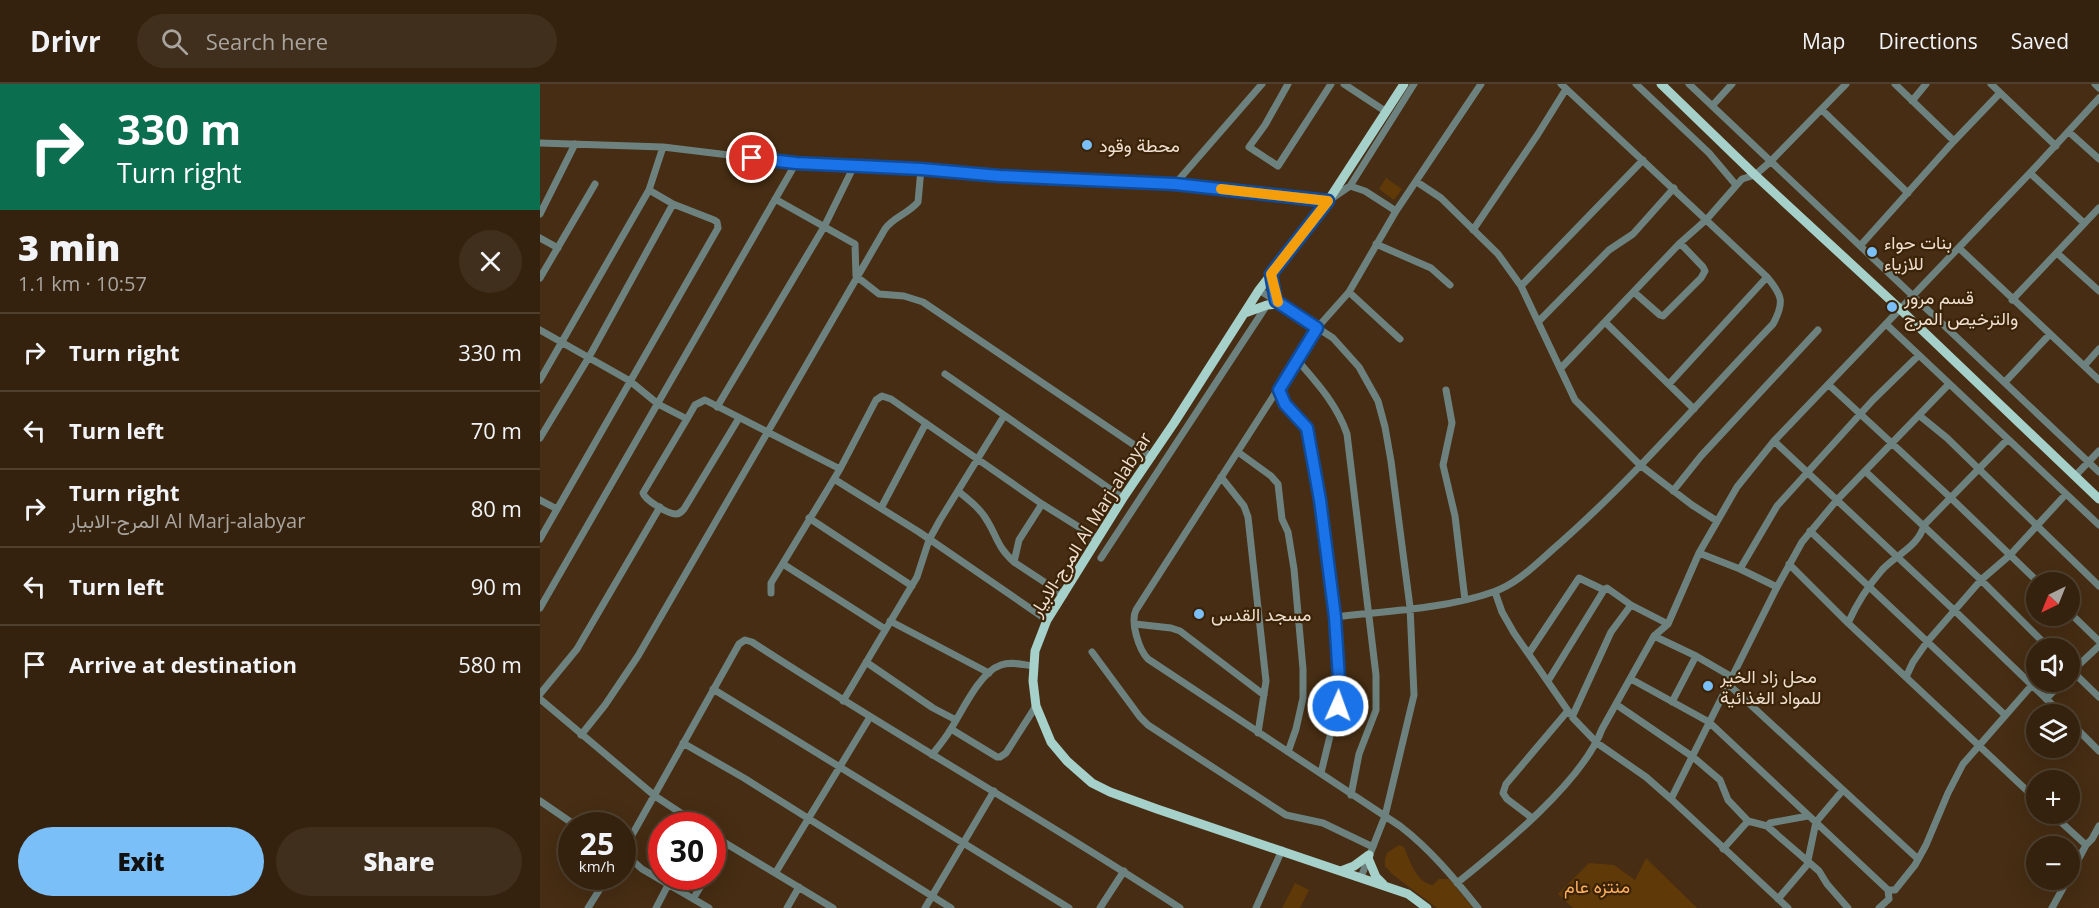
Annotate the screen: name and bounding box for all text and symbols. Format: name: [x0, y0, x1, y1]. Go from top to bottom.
search box: [137, 14, 557, 68]
text: Drivr: [30, 22, 101, 60]
icon: search: [158, 25, 191, 58]
text: Search here: [206, 26, 328, 56]
text: Map: [1802, 27, 1845, 55]
text: Directions: [1878, 27, 1978, 55]
text: Saved: [2011, 27, 2069, 55]
text: 330 m: [117, 100, 241, 157]
icon: right: [18, 108, 96, 186]
pin: [726, 132, 777, 183]
place label: محطة وقود: [1099, 133, 1180, 157]
marker: محطة وقود: [1080, 138, 1094, 152]
icon: arrive: [735, 141, 768, 174]
text: Turn right: [117, 154, 242, 191]
text: 3 min: [18, 223, 120, 272]
button: close: [459, 230, 522, 293]
place label: بنات حواء للازياء: [1884, 230, 1952, 275]
marker: بنات حواء للازياء: [1865, 245, 1879, 259]
text: 1.1 km · 10:57: [18, 270, 147, 297]
place label: قسم مرور والترخيص المرج: [1903, 285, 2018, 331]
marker: قسم مرور والترخيص المرج: [1885, 300, 1899, 314]
icon: right: [18, 336, 51, 369]
text: Turn right: [69, 337, 180, 367]
text: 330 m: [458, 337, 522, 367]
icon: left: [18, 414, 51, 447]
text: Turn left: [69, 415, 164, 445]
text: 70 m: [471, 415, 522, 445]
street label: المرج-الابيار Al Marj-alabyar: [1023, 427, 1158, 622]
text: Turn right: [69, 477, 180, 507]
icon: right: [18, 492, 51, 525]
text: 80 m: [471, 493, 522, 523]
text: المرج-الابيار Al Marj-alabyar: [69, 507, 305, 534]
icon: left: [18, 570, 51, 603]
text: Turn left: [69, 571, 164, 601]
text: 90 m: [471, 571, 522, 601]
north arrow: [2026, 572, 2080, 626]
map controls: [2026, 572, 2080, 890]
place label: مسجد القدس: [1211, 602, 1311, 626]
marker: مسجد القدس: [1192, 607, 1206, 621]
button: sound: [2026, 638, 2080, 692]
icon: arrive: [18, 648, 51, 681]
text: Arrive at destination: [69, 649, 297, 679]
text: 580 m: [458, 649, 522, 679]
place label: محل زاد الخير للمواد الغذائية: [1719, 664, 1822, 709]
position arrow: [1306, 674, 1370, 738]
marker: محل زاد الخير للمواد الغذائية: [1701, 679, 1715, 693]
button: layers: [2026, 704, 2080, 758]
button: +: [2026, 770, 2080, 824]
speed limit sign: 30: [648, 812, 726, 890]
text: 25: [580, 823, 614, 864]
button: Exit: [18, 827, 264, 896]
button: Share: [276, 827, 522, 896]
button: −: [2026, 836, 2080, 890]
text: km/h: [579, 856, 615, 876]
park label: منتزه عام: [1564, 874, 1630, 899]

